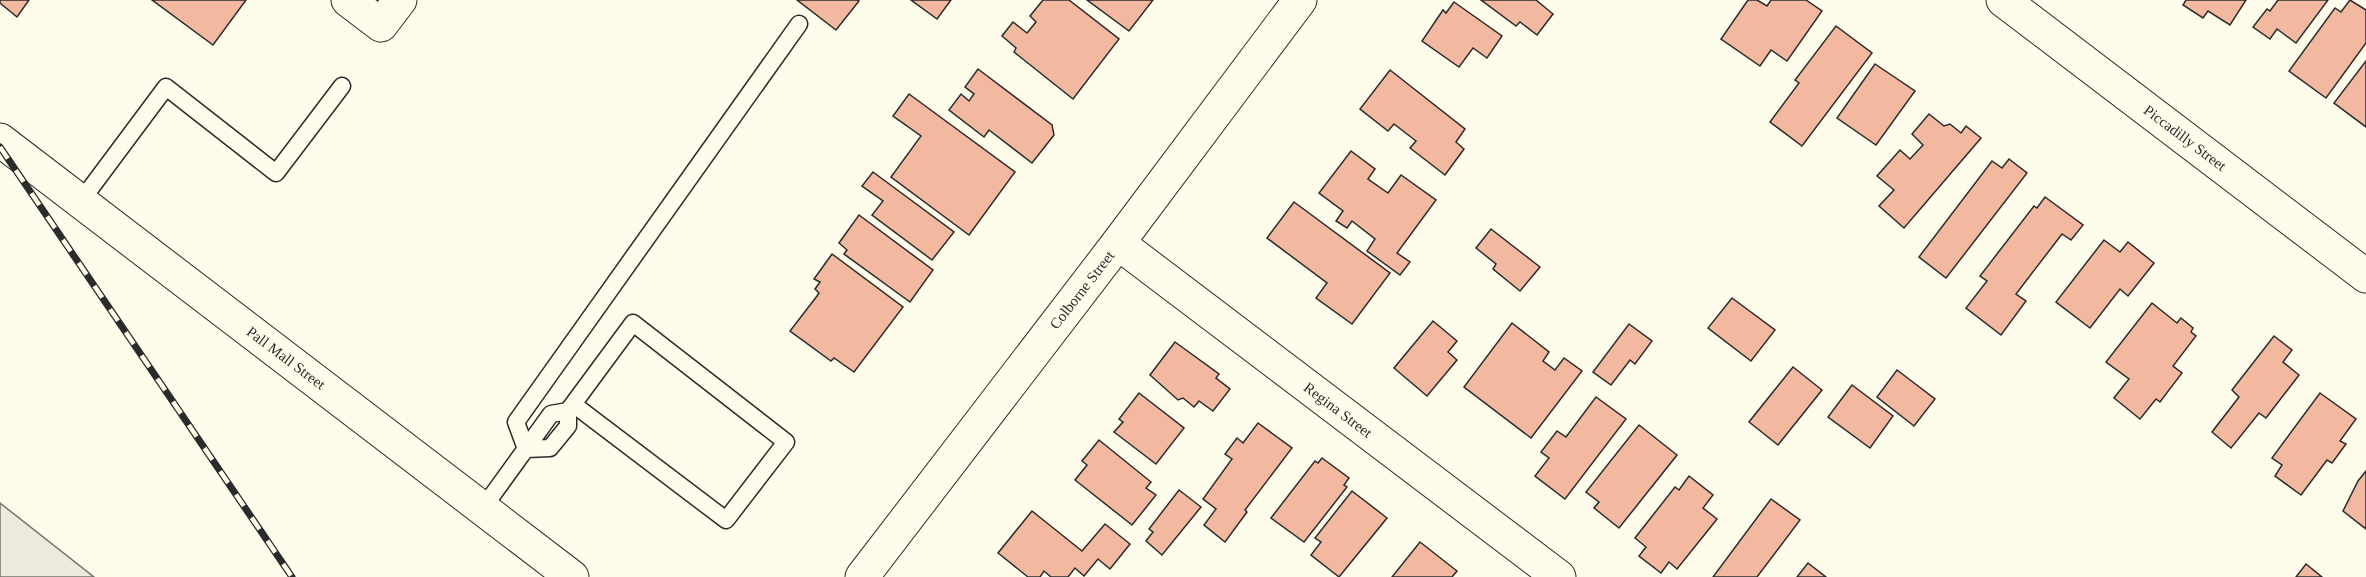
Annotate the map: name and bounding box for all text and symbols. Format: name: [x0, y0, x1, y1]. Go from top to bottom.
street label: Piccadilly Street: [2141, 102, 2230, 175]
street label: Colborne Street: [1047, 247, 1118, 332]
street label: Pall Mall Street: [244, 323, 329, 393]
street label: Regina Street: [1301, 379, 1376, 441]

